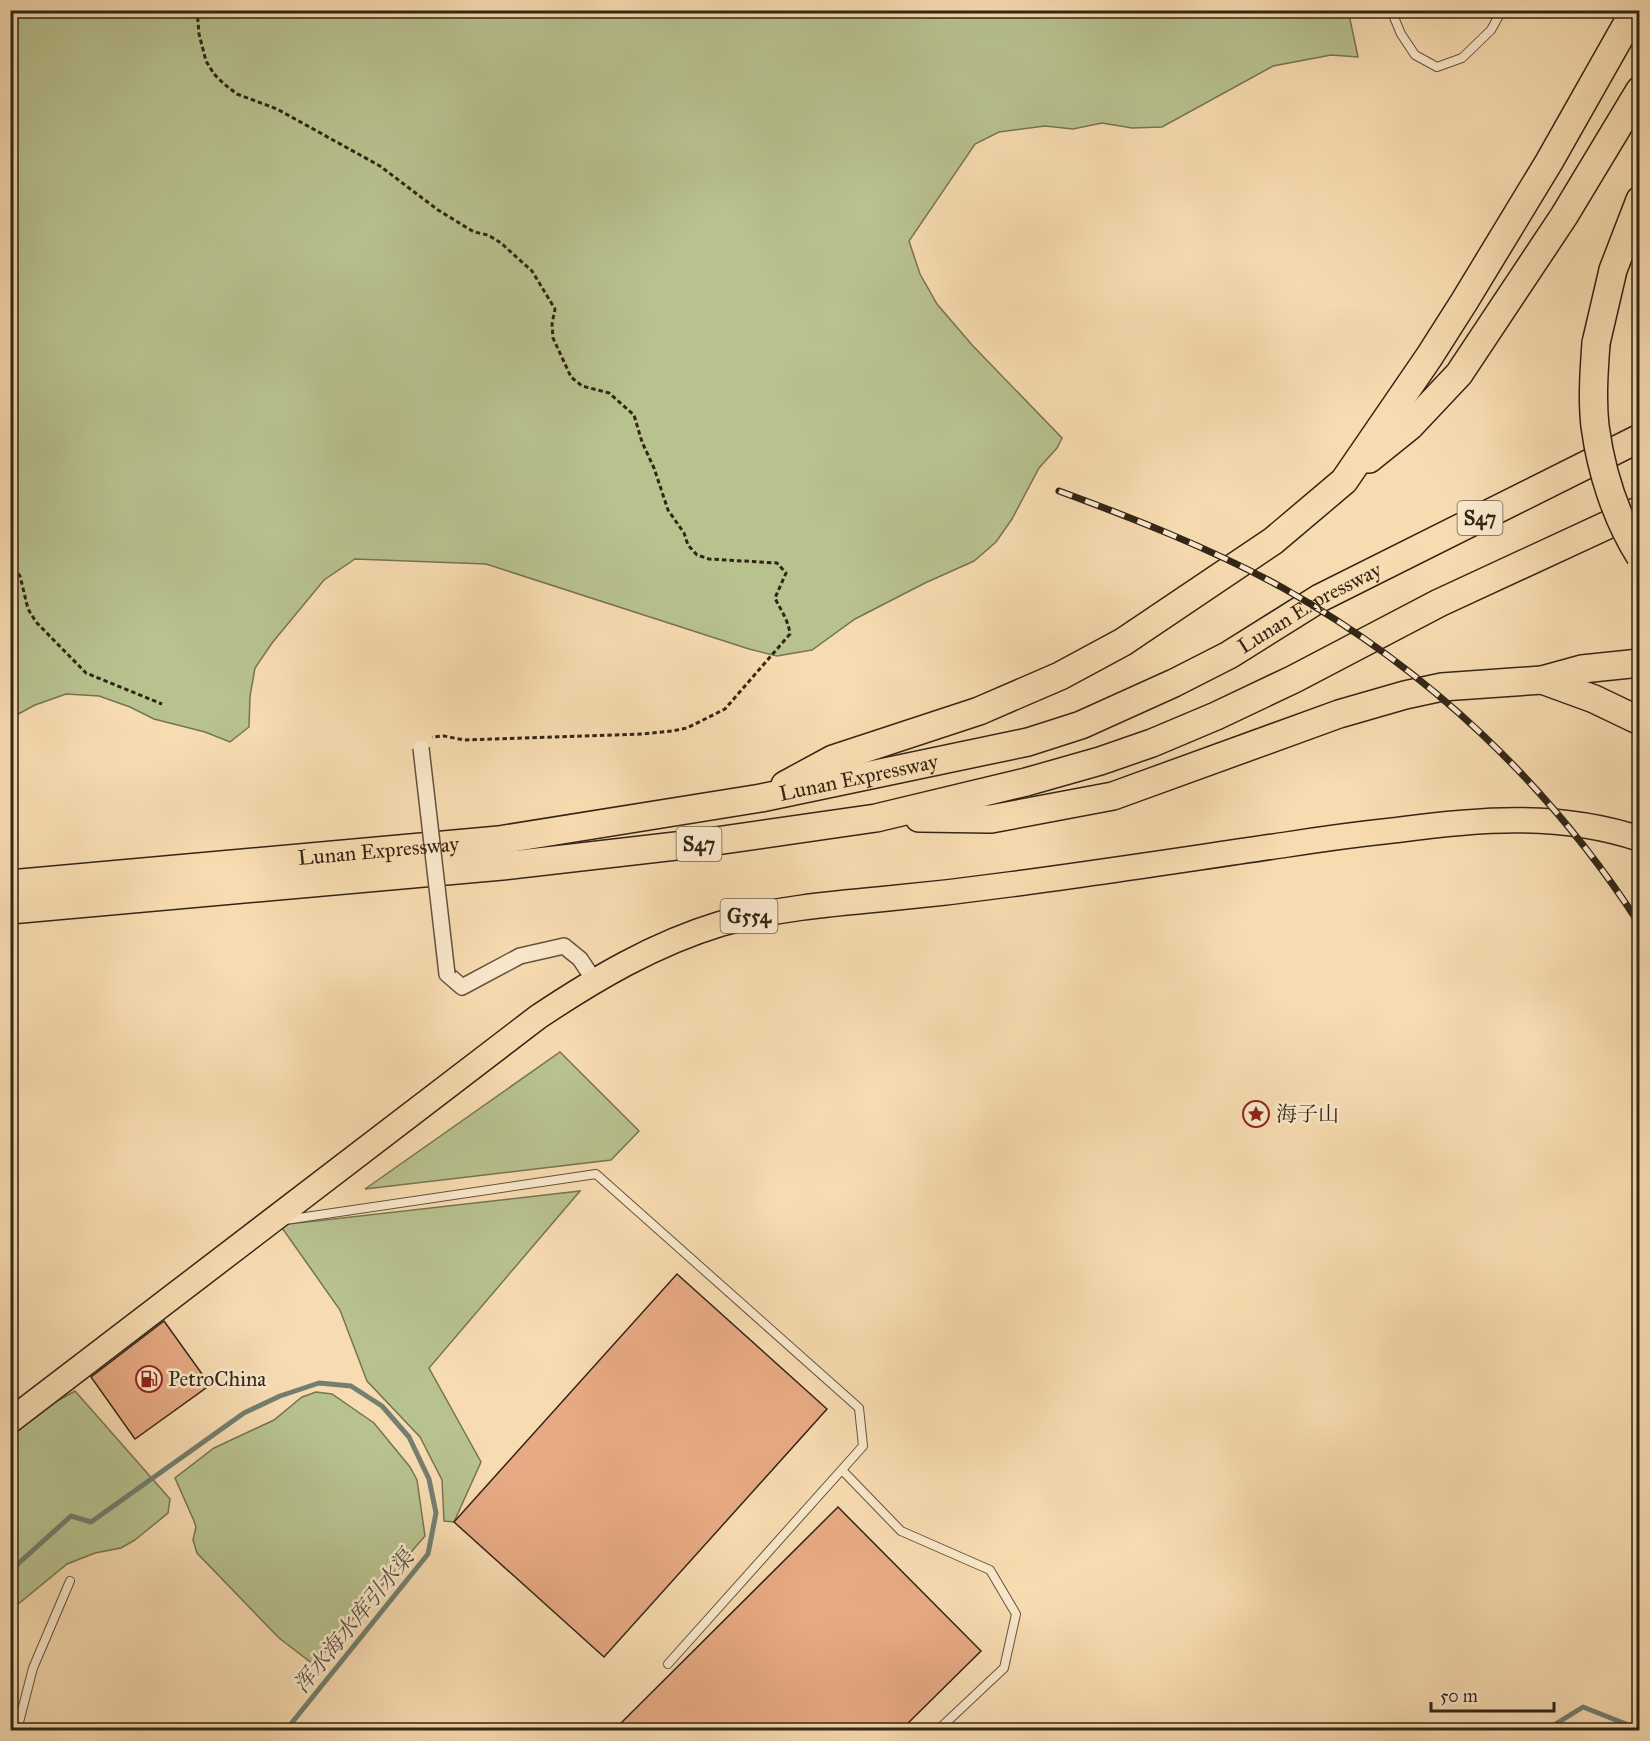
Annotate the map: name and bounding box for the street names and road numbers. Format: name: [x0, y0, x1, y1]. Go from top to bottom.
road number: S47: [1458, 501, 1502, 535]
street label: Lunan Expressway: [1233, 556, 1387, 659]
street label: Lunan Expressway: [777, 748, 941, 807]
road number: S47: [676, 827, 722, 861]
street label: Lunan Expressway: [297, 831, 461, 871]
road number: G554: [720, 899, 777, 933]

